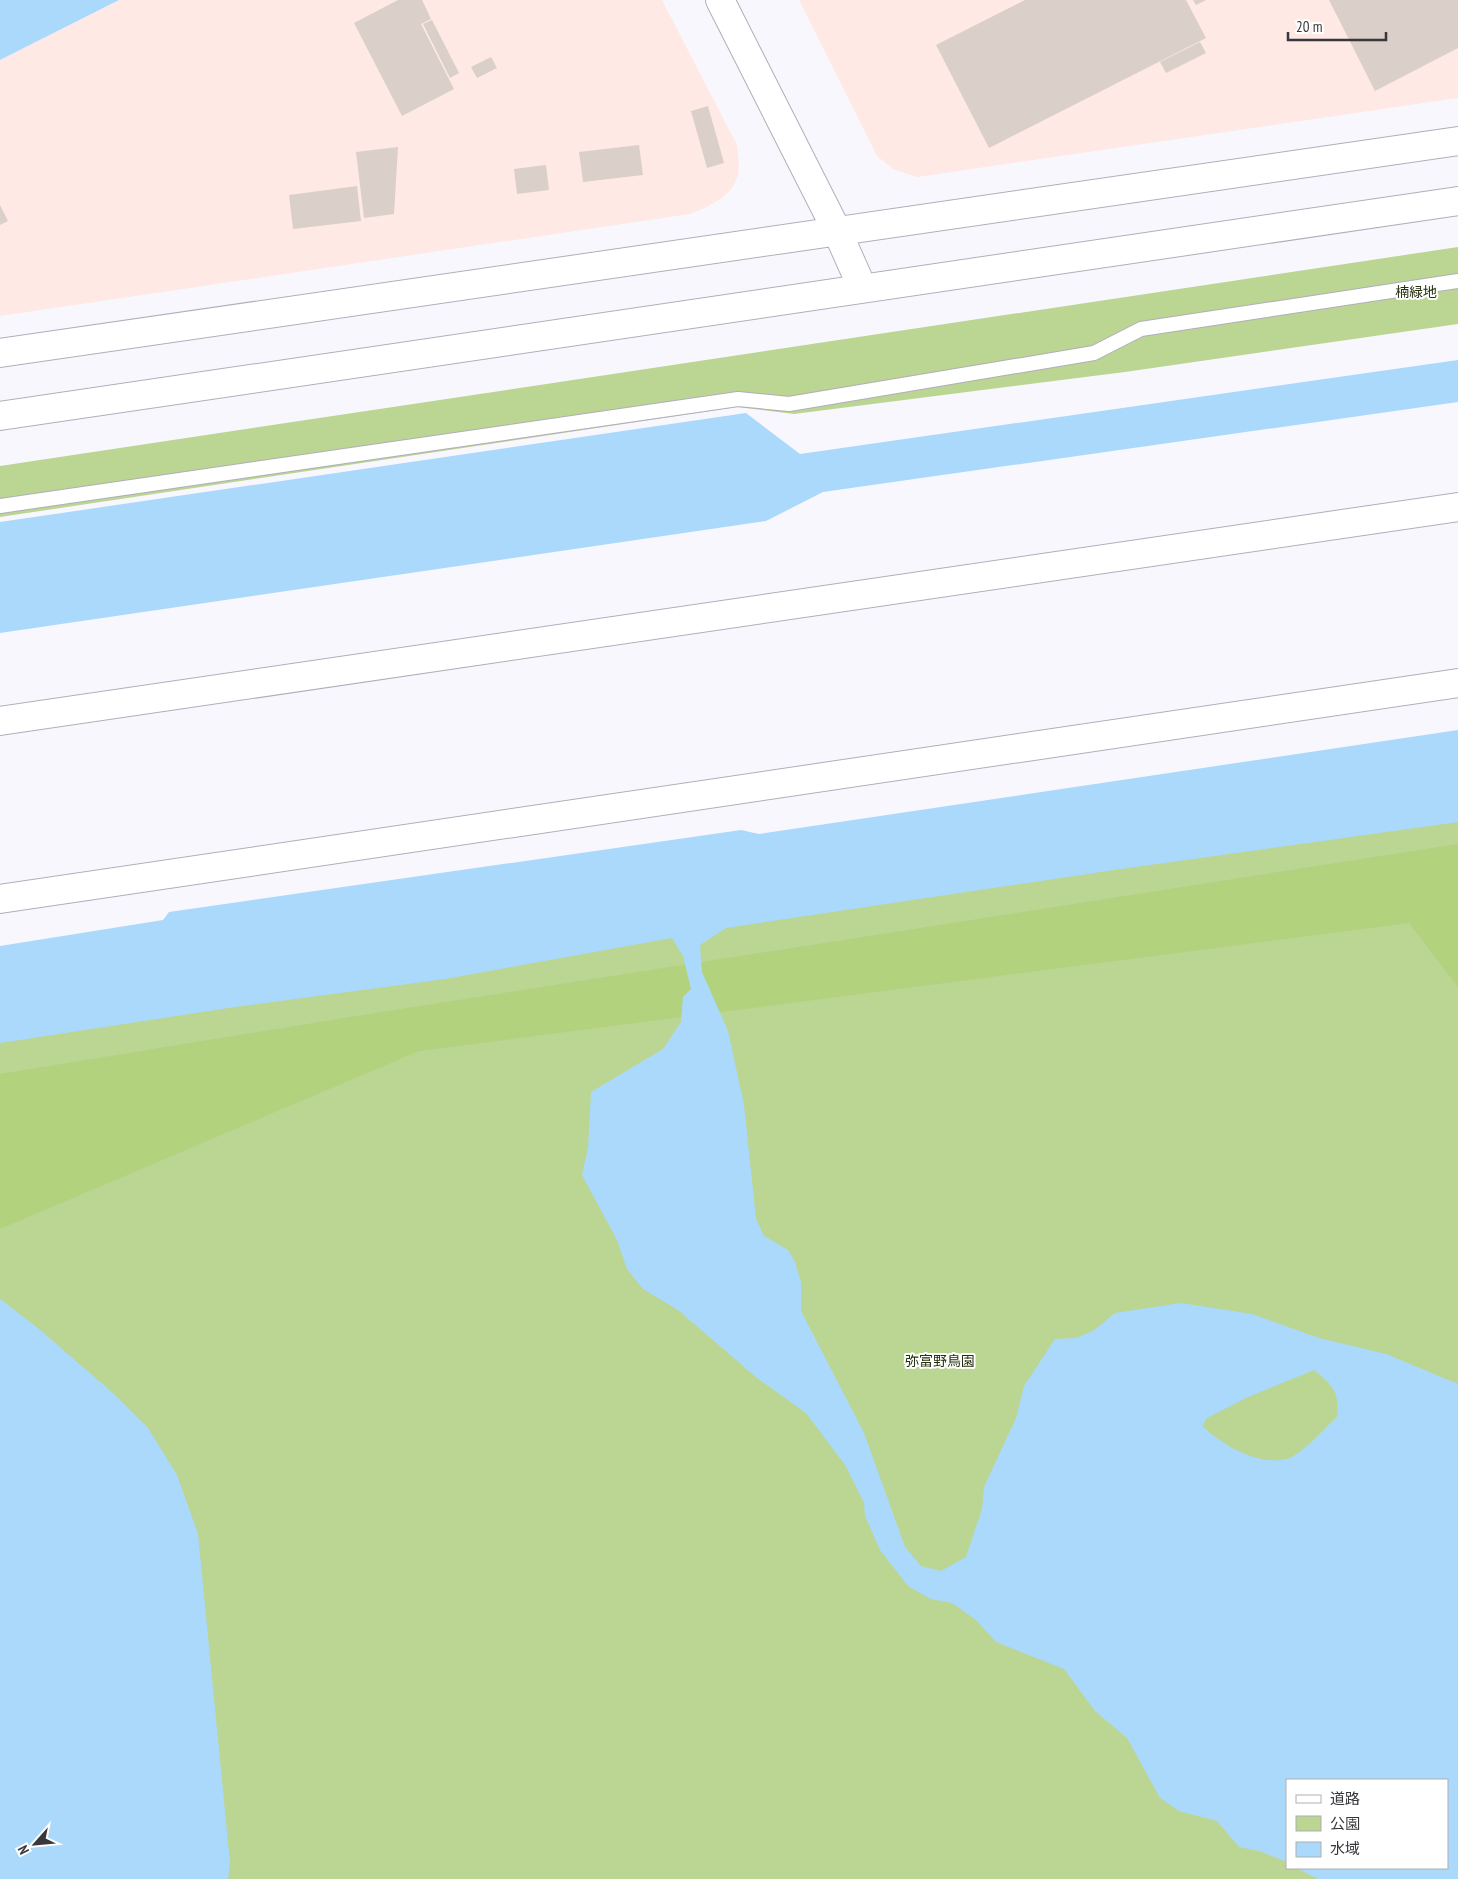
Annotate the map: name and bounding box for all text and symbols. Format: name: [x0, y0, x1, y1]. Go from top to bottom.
scale bar: [1288, 10, 1386, 42]
text: 20 m: [1296, 17, 1322, 36]
park label: 楠緑地: [1395, 283, 1437, 301]
park label: 弥富野鳥園: [905, 1352, 975, 1370]
legend: [1286, 1779, 1448, 1869]
text: 道路: [1330, 1789, 1360, 1808]
text: 公園: [1330, 1814, 1360, 1833]
north arrow: [10, 1819, 60, 1869]
text: 水域: [1330, 1839, 1360, 1858]
text: N: [14, 1842, 33, 1857]

